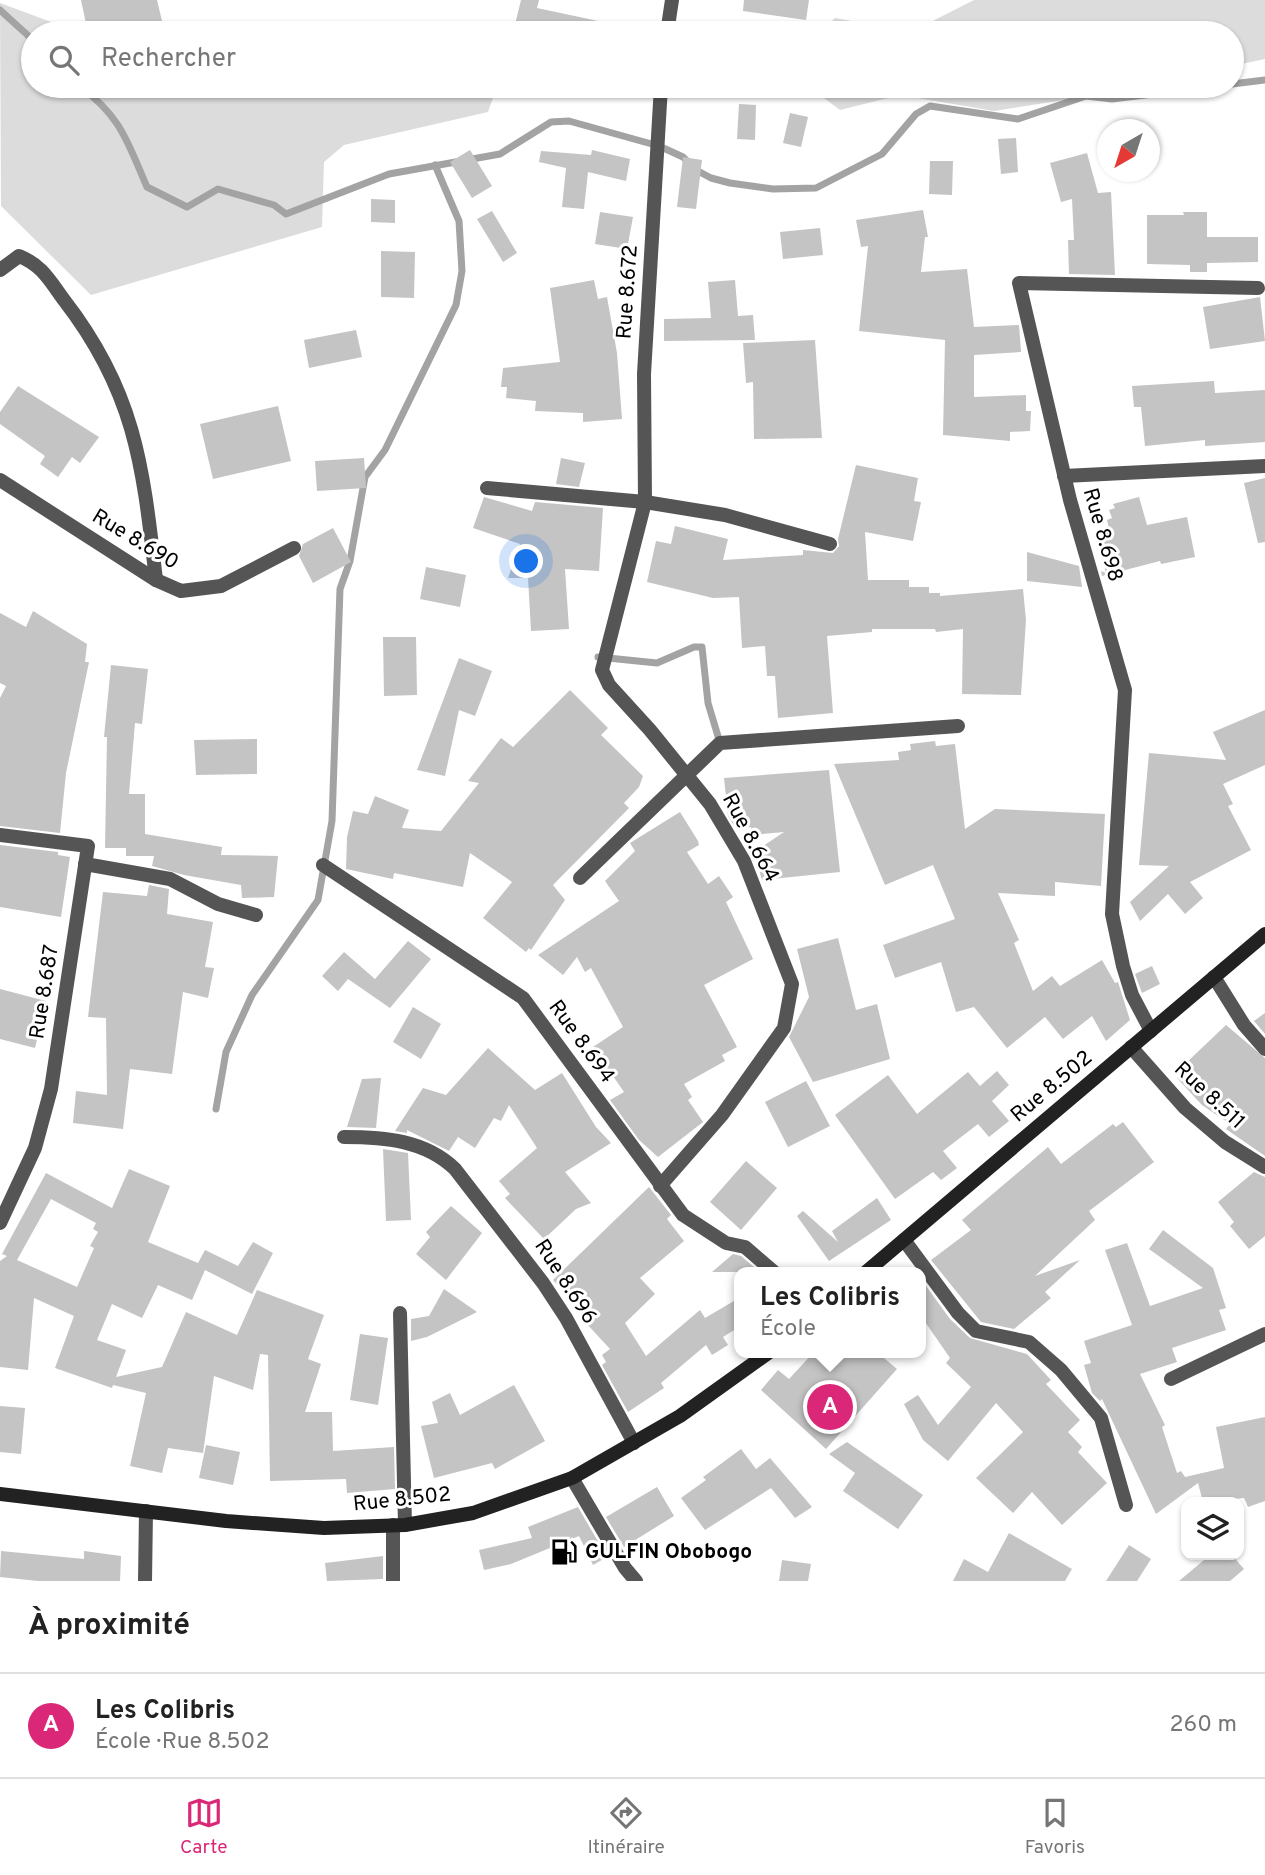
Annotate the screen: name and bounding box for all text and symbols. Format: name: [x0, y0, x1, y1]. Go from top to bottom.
search box: [21, 21, 1244, 98]
icon: search: [45, 41, 83, 79]
text: Rechercher: [101, 43, 236, 76]
north arrow: [1097, 119, 1160, 182]
street label: Rue 8.672: [611, 244, 645, 340]
street label: Rue 8.698: [1076, 485, 1128, 585]
street label: Rue 8.690: [87, 504, 183, 576]
your location: [509, 544, 543, 578]
street label: Rue 8.664: [715, 789, 785, 887]
street label: Rue 8.687: [24, 943, 66, 1041]
street label: Rue 8.694: [542, 995, 620, 1089]
street label: Rue 8.502: [1006, 1045, 1098, 1129]
street label: Rue 8.511: [1168, 1056, 1250, 1136]
street label: Rue 8.696: [528, 1234, 602, 1330]
popup: [734, 1267, 926, 1358]
text: Les Colibris: [760, 1282, 900, 1315]
text: École: [760, 1315, 816, 1344]
pin: A: [807, 1381, 853, 1433]
street label: Rue 8.502: [352, 1481, 452, 1519]
map controls: [1181, 1497, 1244, 1560]
button: layers: [1181, 1497, 1244, 1560]
fuel station icon: GULFIN Obobogo: [549, 1537, 579, 1567]
place label: GULFIN Obobogo: [585, 1539, 752, 1566]
text: À proximité: [28, 1608, 190, 1645]
text: Les Colibris: [95, 1695, 235, 1728]
text: A: [43, 1711, 59, 1740]
text: 260 m: [1170, 1711, 1237, 1740]
text: École · Rue 8.502: [95, 1728, 269, 1757]
tab: Carte: [180, 1794, 227, 1860]
tab: Itinéraire: [587, 1794, 665, 1860]
tab: Favoris: [1025, 1794, 1085, 1860]

